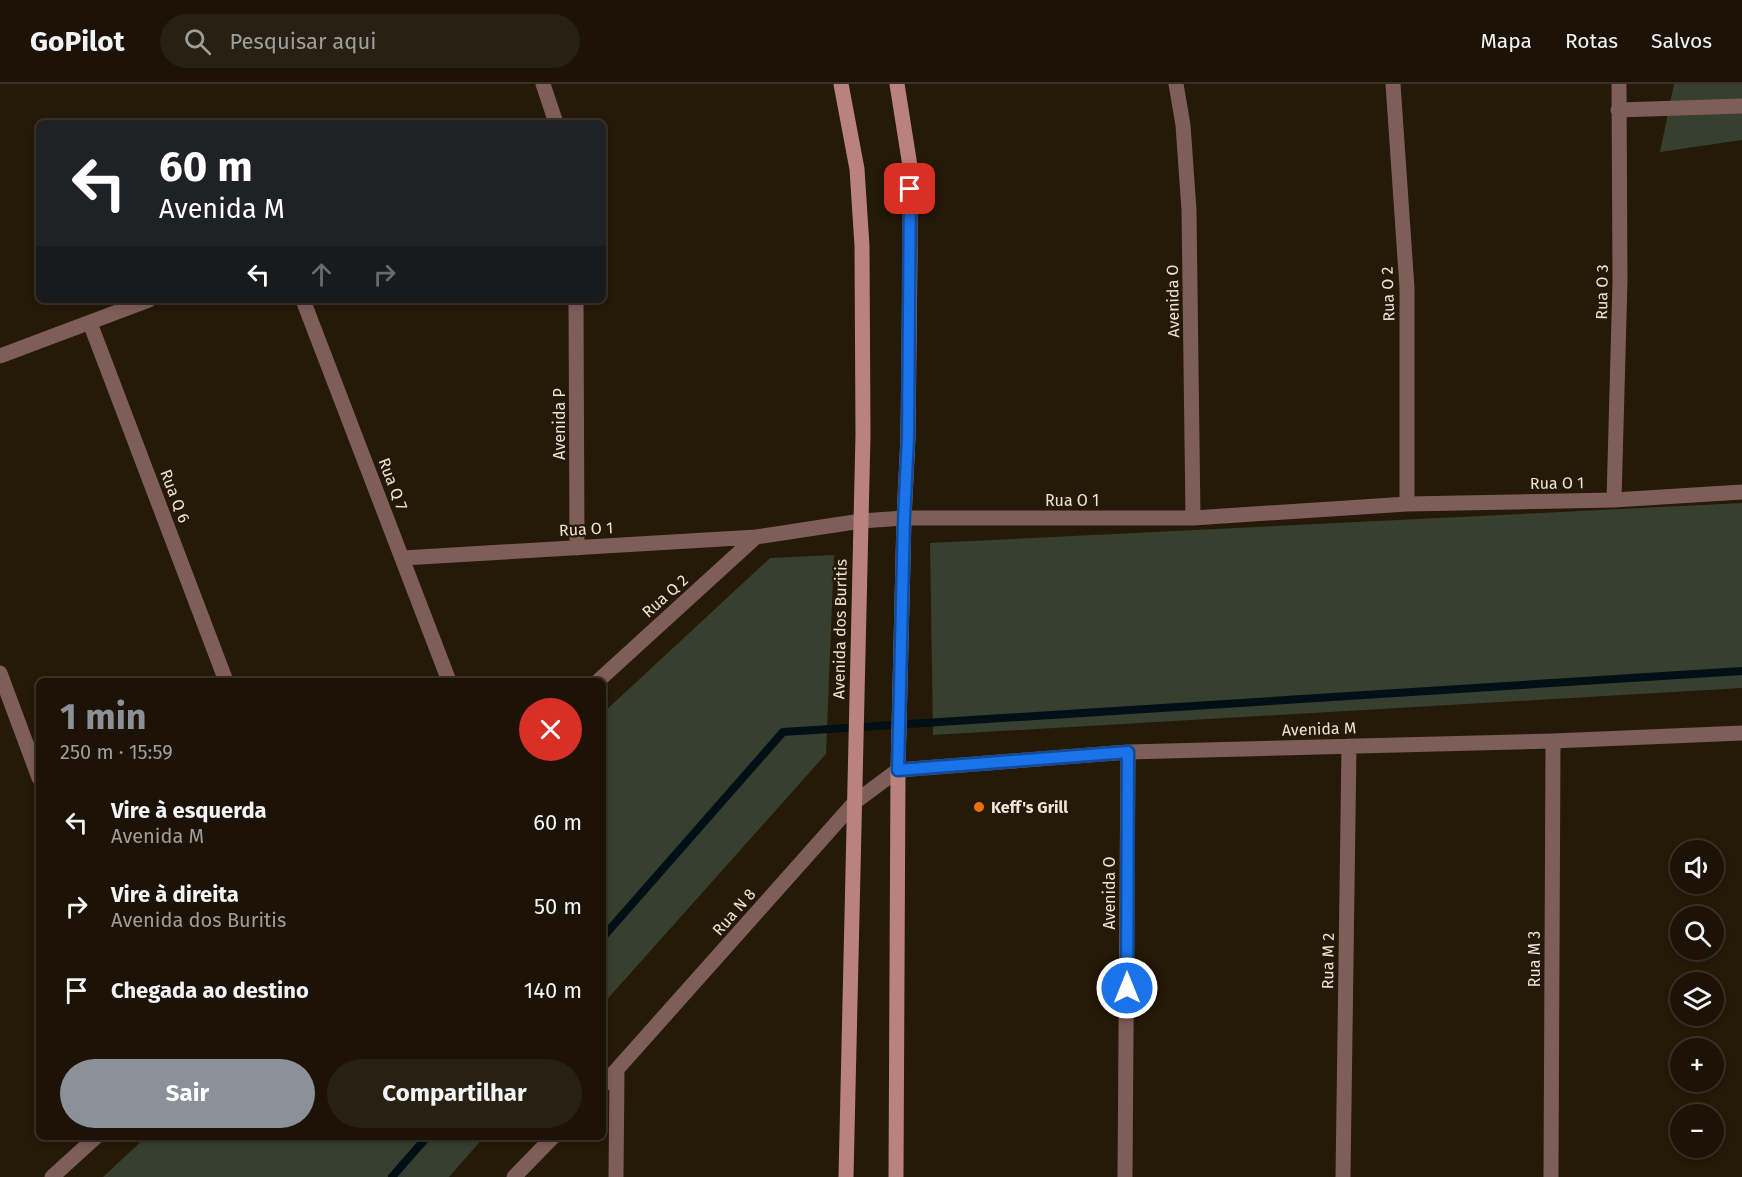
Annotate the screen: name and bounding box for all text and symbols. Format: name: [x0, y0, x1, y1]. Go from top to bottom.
search box: [160, 14, 580, 68]
text: GoPilot: [30, 25, 124, 58]
icon: search: [181, 25, 214, 58]
text: Pesquisar aqui: [229, 28, 376, 55]
text: Mapa: [1481, 28, 1532, 54]
text: Rotas: [1565, 28, 1618, 54]
text: Salvos: [1651, 28, 1712, 54]
text: 60 m: [159, 142, 253, 192]
icon: left: [60, 144, 138, 222]
pin: [884, 163, 935, 214]
icon: arrive: [893, 172, 926, 205]
text: Avenida M: [159, 193, 285, 225]
icon: left: [242, 258, 275, 291]
icon: ahead: [305, 258, 338, 291]
icon: right: [368, 258, 401, 291]
street label: Avenida O: [1163, 264, 1183, 338]
street label: Rua O 3: [1592, 264, 1612, 320]
street label: Rua O 2: [1378, 266, 1398, 322]
street label: Avenida P: [550, 388, 569, 460]
street label: Rua Q 7: [374, 455, 412, 513]
street label: Rua Q 6: [156, 467, 194, 525]
street label: Rua O 1: [1530, 473, 1584, 493]
street label: Rua O 1: [1045, 491, 1099, 510]
street label: Rua O 1: [558, 518, 614, 540]
street label: Avenida dos Buritis: [829, 559, 851, 699]
street label: Rua Q 2: [638, 570, 692, 622]
text: 1 min: [60, 695, 147, 739]
button: close: [519, 698, 582, 761]
street label: Avenida M: [1281, 718, 1357, 740]
text: 250 m · 15:59: [60, 740, 173, 764]
text: Vire à esquerda: [111, 797, 267, 824]
place label: Keff's Grill: [991, 798, 1068, 817]
marker: Keff's Grill: [972, 800, 986, 814]
icon: left: [60, 806, 93, 839]
text: 60 m: [533, 809, 582, 836]
text: Avenida M: [111, 824, 204, 848]
map controls: [1670, 840, 1724, 1158]
button: sound: [1670, 840, 1724, 894]
street label: Avenida O: [1100, 856, 1119, 930]
text: Vire à direita: [111, 881, 239, 908]
street label: Rua N 8: [708, 885, 760, 939]
icon: right: [60, 890, 93, 923]
text: 50 m: [534, 893, 582, 920]
button: search: [1670, 906, 1724, 960]
text: Avenida dos Buritis: [111, 908, 286, 932]
street label: Rua M 3: [1525, 931, 1544, 987]
street label: Rua M 2: [1318, 932, 1338, 989]
position arrow: [1095, 956, 1159, 1020]
button: layers: [1670, 972, 1724, 1026]
icon: arrive: [60, 974, 93, 1007]
text: Chegada ao destino: [111, 977, 309, 1004]
text: 140 m: [524, 977, 582, 1004]
button: +: [1670, 1038, 1724, 1092]
button: Sair: [60, 1059, 315, 1128]
button: Compartilhar: [327, 1059, 582, 1128]
button: −: [1670, 1104, 1724, 1158]

